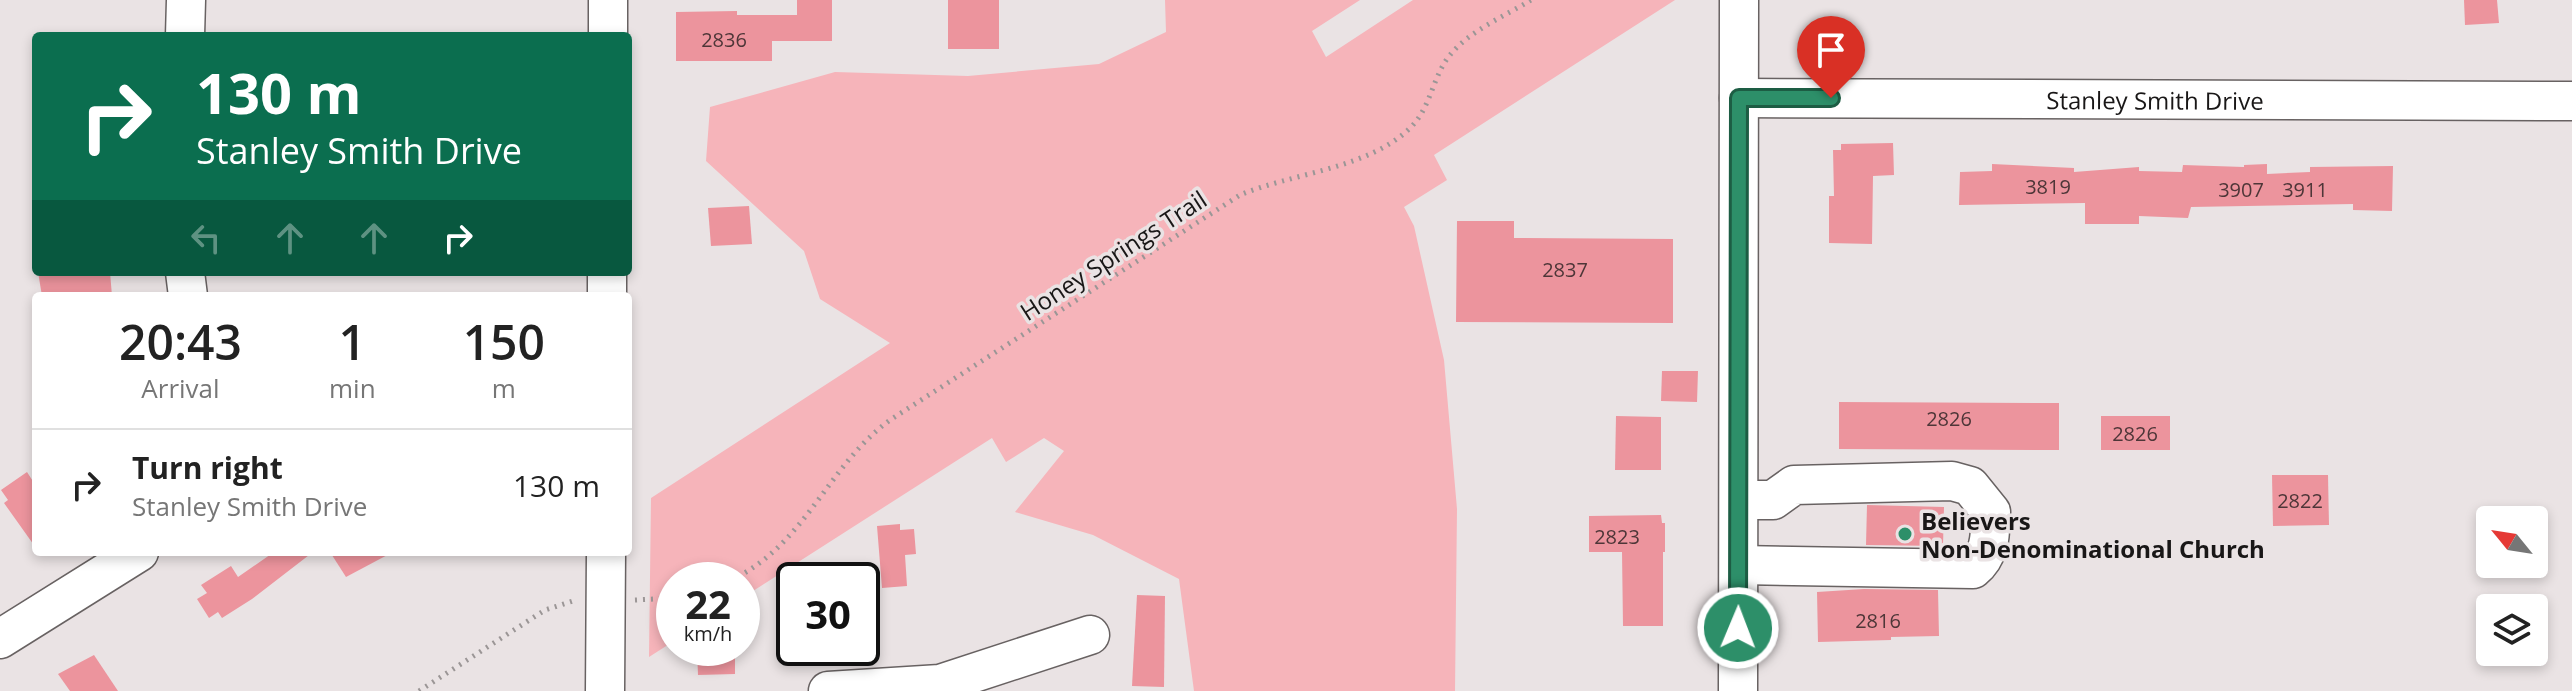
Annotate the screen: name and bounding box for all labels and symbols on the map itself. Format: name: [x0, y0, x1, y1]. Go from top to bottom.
pin: [1797, 16, 1865, 98]
house number: 2836: [701, 26, 747, 53]
street label: Stanley Smith Drive: [2046, 83, 2264, 116]
house number: 3819: [2025, 173, 2071, 200]
house number: 3907: [2218, 176, 2264, 203]
house number: 3911: [2282, 176, 2328, 203]
street label: Honey Springs Trail: [1013, 182, 1213, 328]
house number: 2837: [1542, 256, 1588, 283]
house number: 2826: [1926, 405, 1972, 432]
house number: 2826: [2112, 420, 2158, 447]
house number: 2822: [2277, 487, 2323, 514]
place label: Believers Non-Denominational Church: [1921, 504, 2265, 565]
north arrow: [2476, 506, 2548, 578]
house number: 2823: [1594, 523, 1640, 550]
marker: Believers Non-Denominational Church: [1896, 525, 1914, 543]
speed limit sign: 30: [776, 562, 880, 666]
position arrow: [1696, 586, 1780, 670]
house number: 2816: [1855, 607, 1901, 634]

